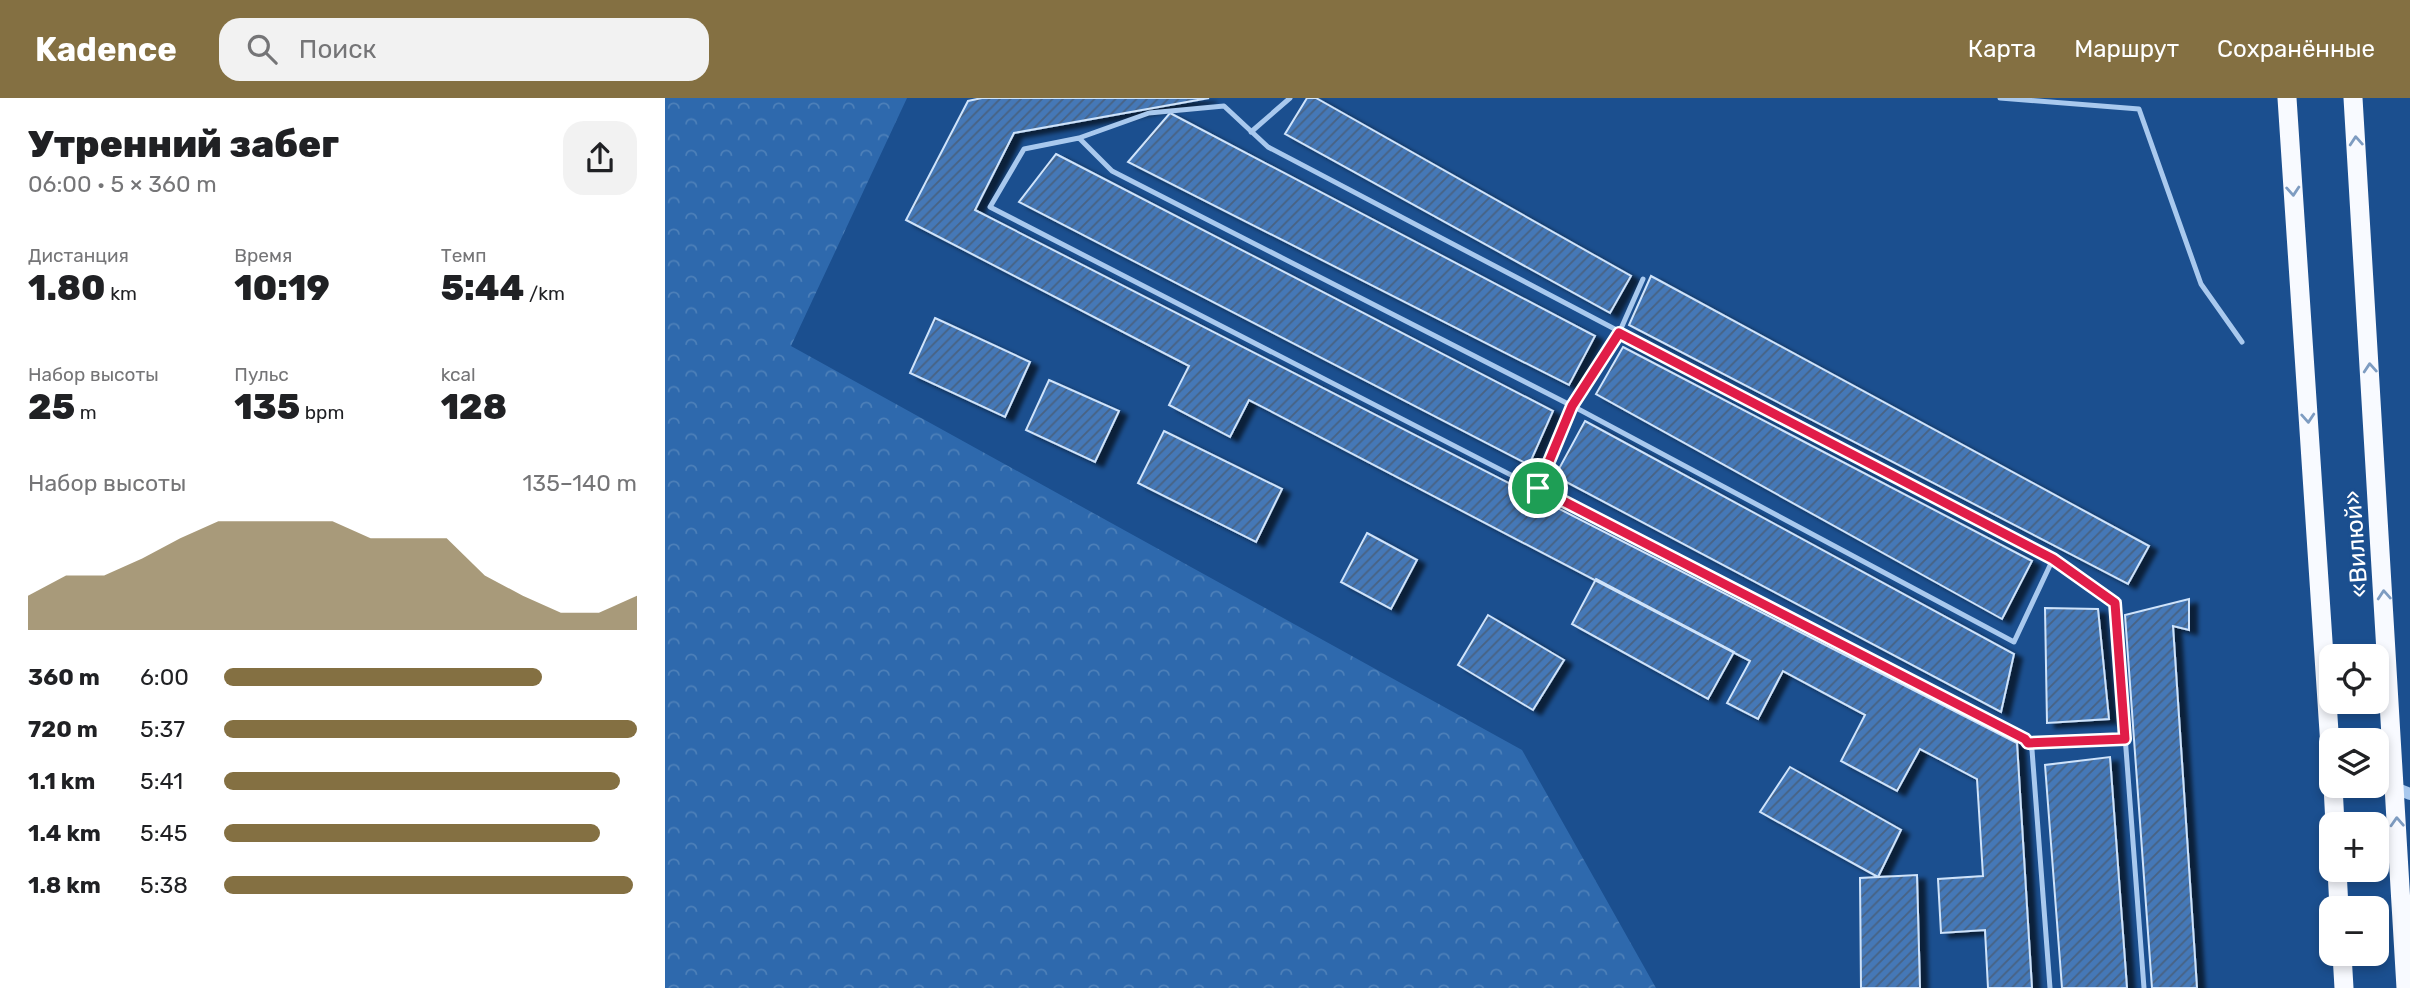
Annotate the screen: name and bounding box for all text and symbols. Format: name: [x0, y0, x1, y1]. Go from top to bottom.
search box: [219, 18, 709, 81]
text: Kadence: [35, 30, 177, 69]
icon: search: [243, 30, 281, 68]
text: Поиск: [299, 34, 376, 65]
text: Карта: [1968, 35, 2036, 63]
text: Маршрут: [2074, 35, 2179, 63]
text: Сохранённые: [2217, 35, 2375, 63]
text: Утренний забег: [28, 121, 339, 167]
button: share: [563, 121, 637, 195]
one-way arrow: [2349, 135, 2364, 146]
text: 06:00 · 5 × 360 m: [28, 170, 217, 198]
one-way arrow: [2285, 185, 2300, 196]
text: Дистанция: [28, 244, 129, 267]
text: Время: [234, 244, 292, 267]
text: Темп: [441, 244, 487, 267]
text: 1.80: [28, 267, 106, 309]
text: 10:19: [234, 267, 330, 309]
text: 5:44: [441, 267, 524, 309]
text: km: [106, 282, 137, 305]
text: /km: [524, 282, 565, 305]
one-way arrow: [2363, 362, 2378, 373]
text: Набор высоты: [28, 363, 159, 386]
text: Пульс: [234, 363, 289, 386]
text: kcal: [441, 363, 476, 386]
text: 25: [28, 386, 75, 428]
text: 135: [234, 386, 300, 428]
text: 128: [441, 386, 507, 428]
text: m: [75, 401, 97, 424]
text: bpm: [300, 401, 344, 424]
one-way arrow: [2300, 412, 2315, 423]
pin: [1508, 458, 1568, 518]
text: Набор высоты: [28, 469, 186, 497]
text: 135–140 m: [522, 469, 637, 497]
icon: arrive: [1519, 469, 1557, 507]
street label: «Вилюй»: [2338, 489, 2374, 599]
one-way arrow: [2377, 589, 2392, 600]
map controls: [2319, 644, 2389, 966]
button: locate: [2319, 644, 2389, 714]
text: 360 m: [28, 663, 100, 691]
text: 6:00: [140, 663, 189, 691]
text: 720 m: [28, 715, 98, 743]
text: 5:37: [140, 715, 185, 743]
button: layers: [2319, 728, 2389, 798]
text: 1.1 km: [28, 767, 95, 795]
text: 5:41: [140, 767, 183, 795]
button: +: [2319, 812, 2389, 882]
one-way arrow: [2389, 816, 2404, 827]
text: 1.4 km: [28, 819, 101, 847]
text: 5:45: [140, 819, 188, 847]
text: 1.8 km: [28, 871, 101, 899]
text: 5:38: [140, 871, 188, 899]
button: −: [2319, 896, 2389, 966]

